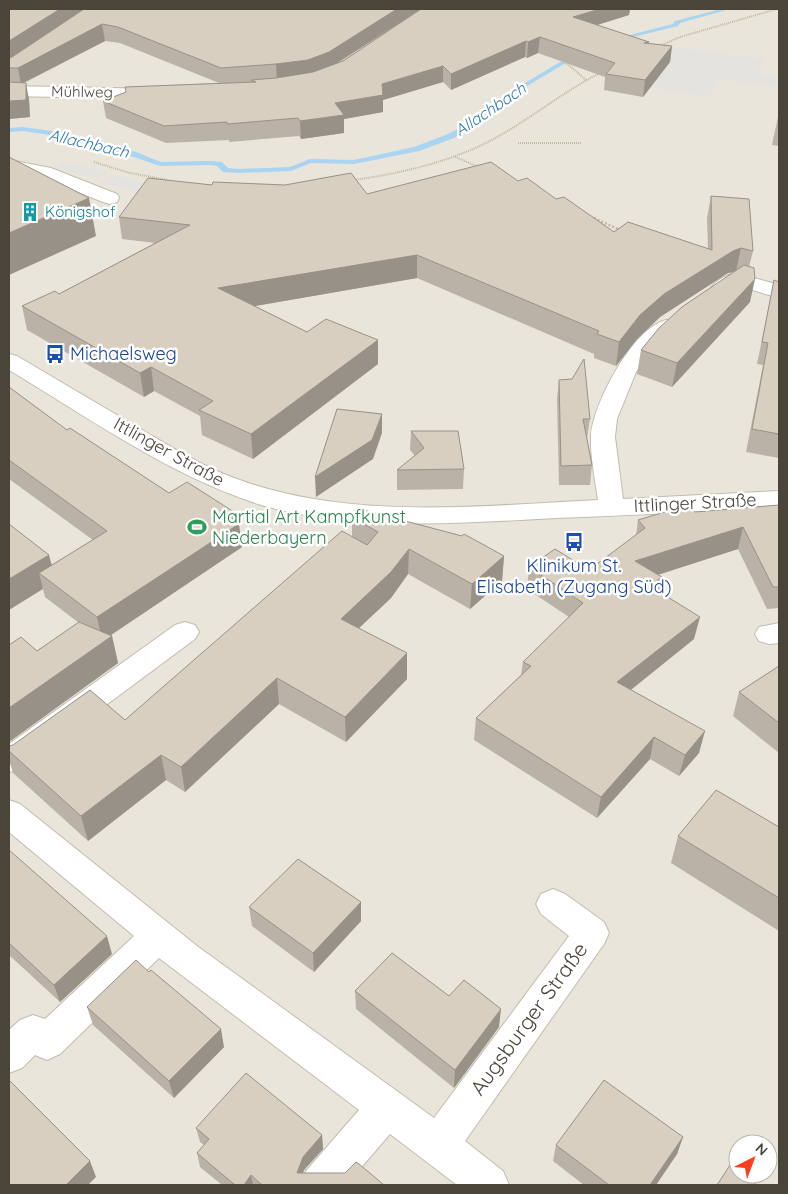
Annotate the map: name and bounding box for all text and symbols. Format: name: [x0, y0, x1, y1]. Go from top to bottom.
water label: Allachbach: [451, 77, 530, 140]
street label: Mühlweg: [51, 81, 113, 102]
water label: Allachbach: [47, 124, 132, 162]
building icon: Königshof: [19, 201, 41, 223]
place label: Königshof: [45, 202, 116, 221]
place label: Michaelsweg: [70, 342, 177, 365]
bus stop icon: Michaelsweg: [44, 343, 66, 365]
street label: Ittlinger Straße: [110, 412, 229, 491]
street label: Ittlinger Straße: [633, 488, 757, 517]
place label: Martial Art Kampfkunst Niederbayern: [212, 505, 406, 549]
sports icon: Martial Art Kampfkunst Niederbayern: [186, 516, 208, 538]
bus stop icon: Klinikum St. Elisabeth (Zugang Süd): [563, 531, 585, 553]
place label: Klinikum St. Elisabeth (Zugang Süd): [477, 554, 671, 598]
street label: Augsburger Straße: [464, 937, 592, 1100]
north arrow: [728, 1134, 778, 1184]
text: N: [752, 1139, 772, 1159]

